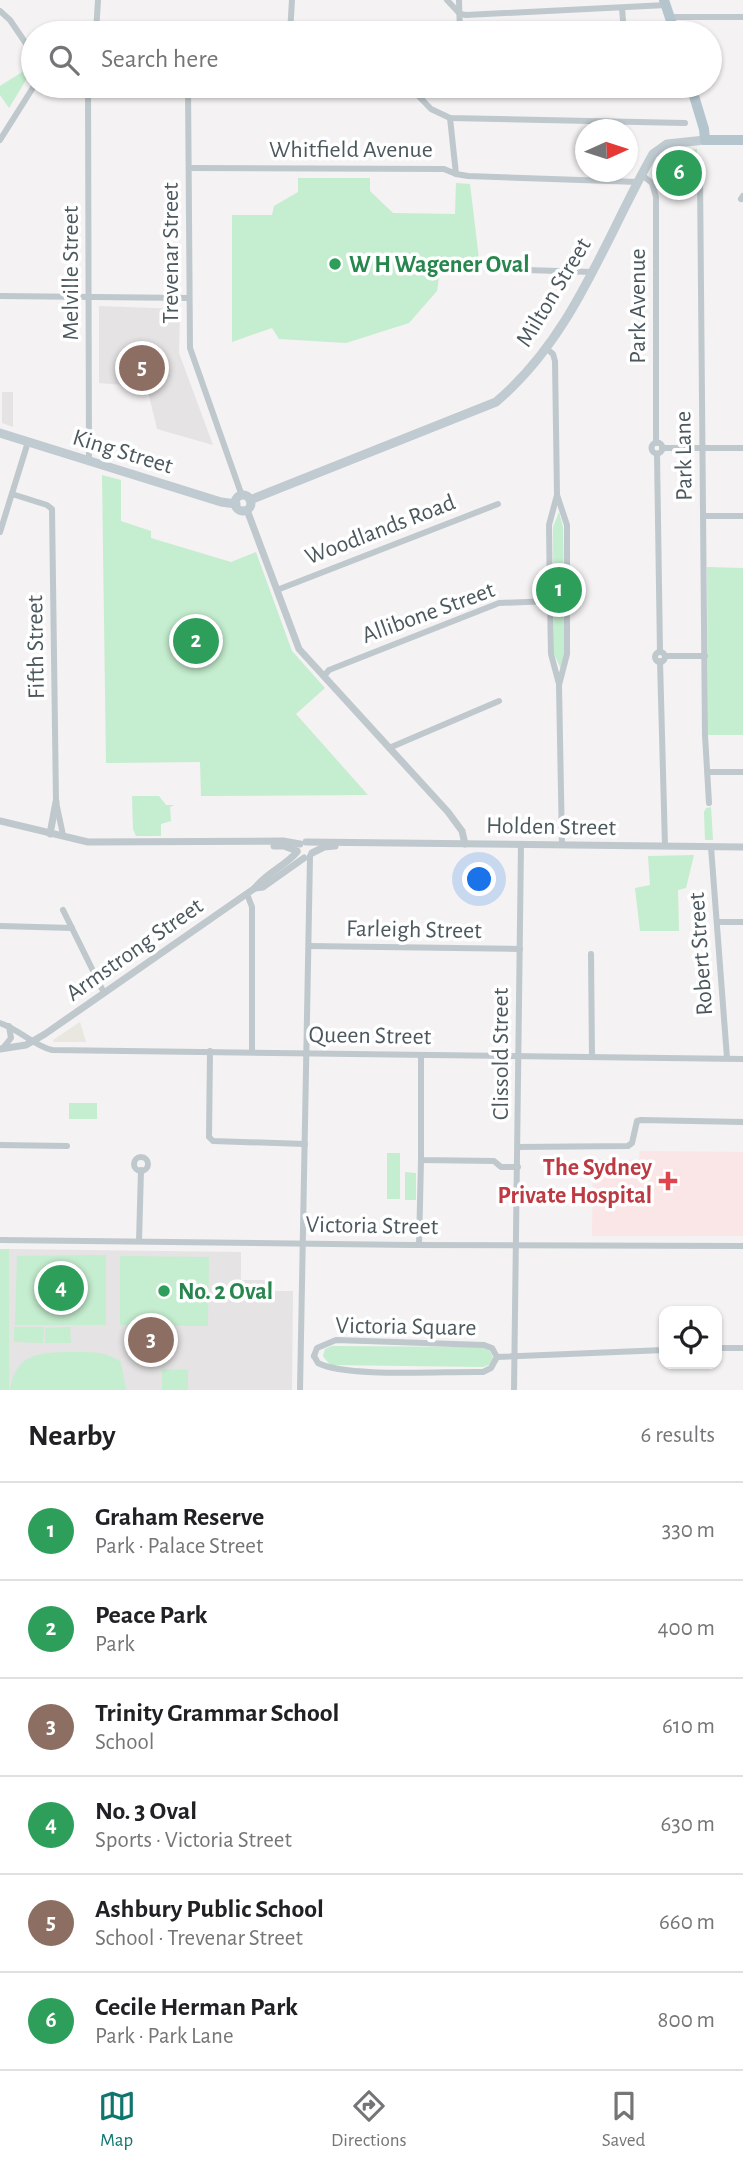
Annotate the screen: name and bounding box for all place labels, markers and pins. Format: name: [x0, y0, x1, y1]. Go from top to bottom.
pin: 6: [656, 147, 702, 199]
place label: W H Wagener Oval: [349, 253, 530, 277]
marker: W H Wagener Oval: [327, 256, 343, 272]
pin: 5: [119, 342, 165, 394]
pin: 1: [536, 564, 582, 616]
pin: 2: [173, 615, 219, 667]
place label: The Sydney Private Hospital: [498, 1156, 652, 1208]
marker: The Sydney Private Hospital: [658, 1171, 678, 1191]
pin: 4: [38, 1262, 84, 1314]
place label: No. 2 Oval: [178, 1280, 273, 1304]
marker: No. 2 Oval: [156, 1283, 172, 1299]
pin: 3: [128, 1314, 174, 1366]

